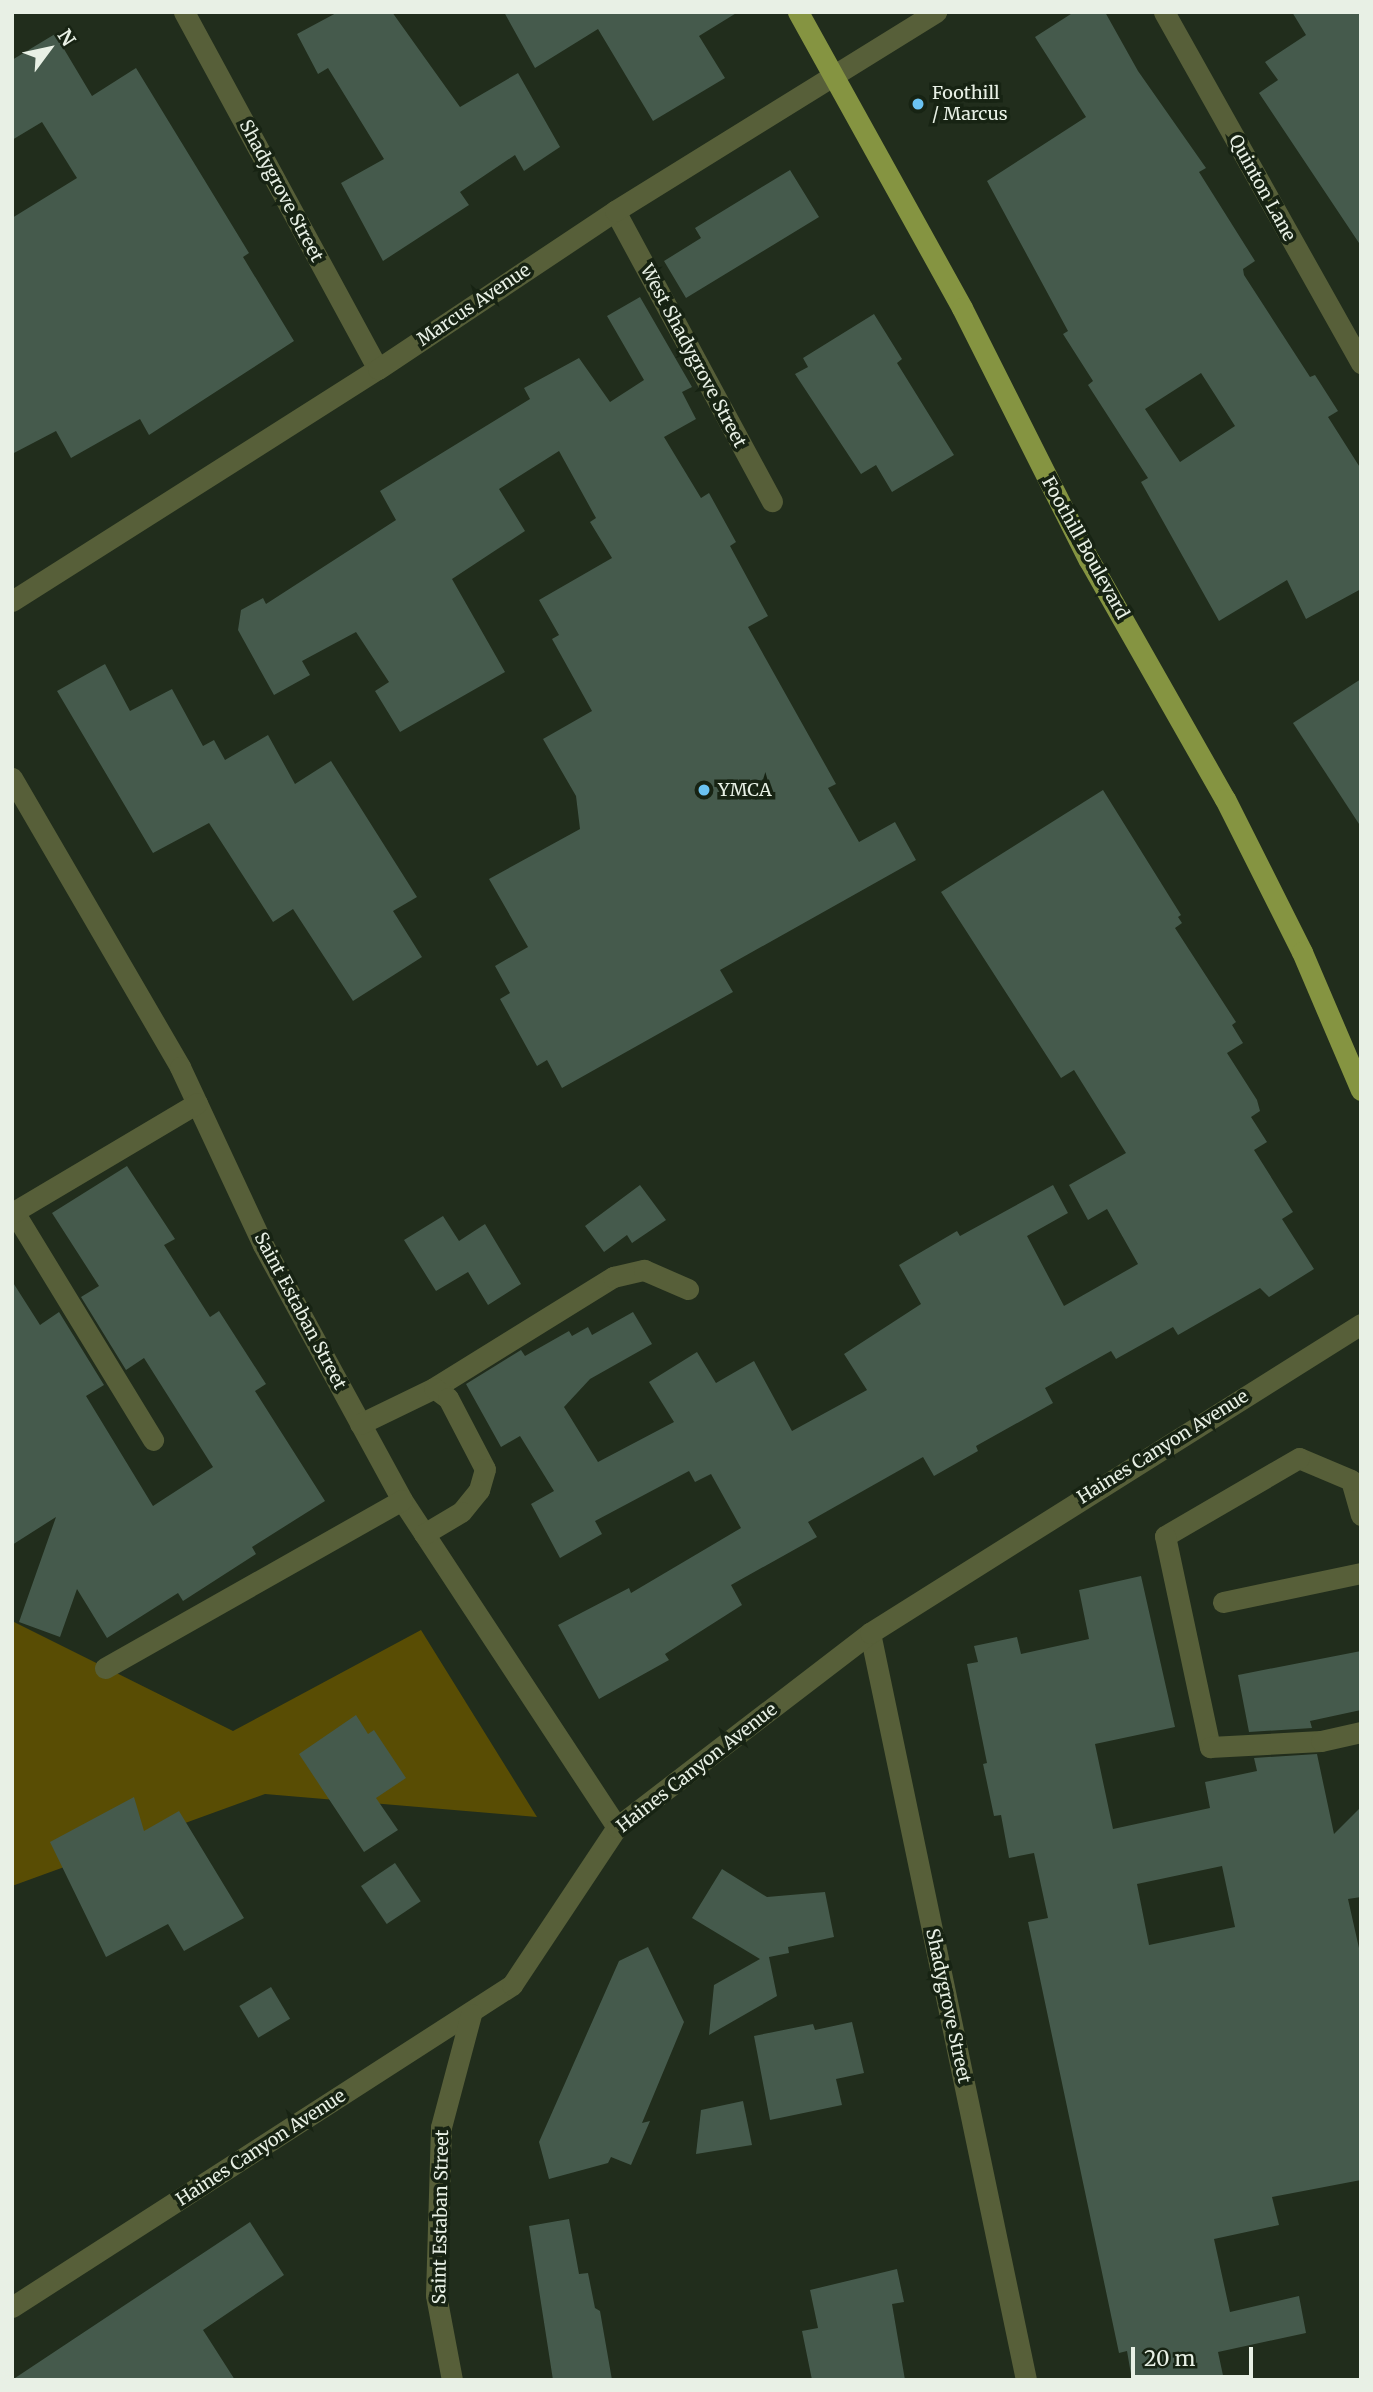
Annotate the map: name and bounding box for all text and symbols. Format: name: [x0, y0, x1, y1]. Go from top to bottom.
north arrow: [14, 14, 84, 84]
text: N: [52, 25, 81, 50]
place label: Foothill / Marcus: [932, 83, 1008, 126]
marker: Foothill / Marcus: [910, 96, 926, 112]
street label: Shadygrove Street: [234, 116, 328, 266]
street label: Quinton Lane: [1224, 131, 1300, 245]
street label: Marcus Avenue: [413, 259, 535, 351]
street label: West Shadygrove Street: [635, 261, 751, 451]
street label: Foothill Boulevard: [1037, 473, 1133, 623]
place label: YMCA: [718, 779, 772, 801]
marker: YMCA: [696, 782, 712, 798]
street label: Saint Estaban Street: [249, 1229, 351, 1393]
street label: Haines Canyon Avenue: [1074, 1385, 1252, 1509]
street label: Haines Canyon Avenue: [613, 1699, 781, 1837]
street label: Shadygrove Street: [921, 1927, 975, 2085]
street label: Haines Canyon Avenue: [172, 2085, 350, 2211]
street label: Saint Estaban Street: [429, 2129, 453, 2305]
scale bar: [1135, 2332, 1258, 2376]
text: 20 m: [1144, 2345, 1195, 2372]

